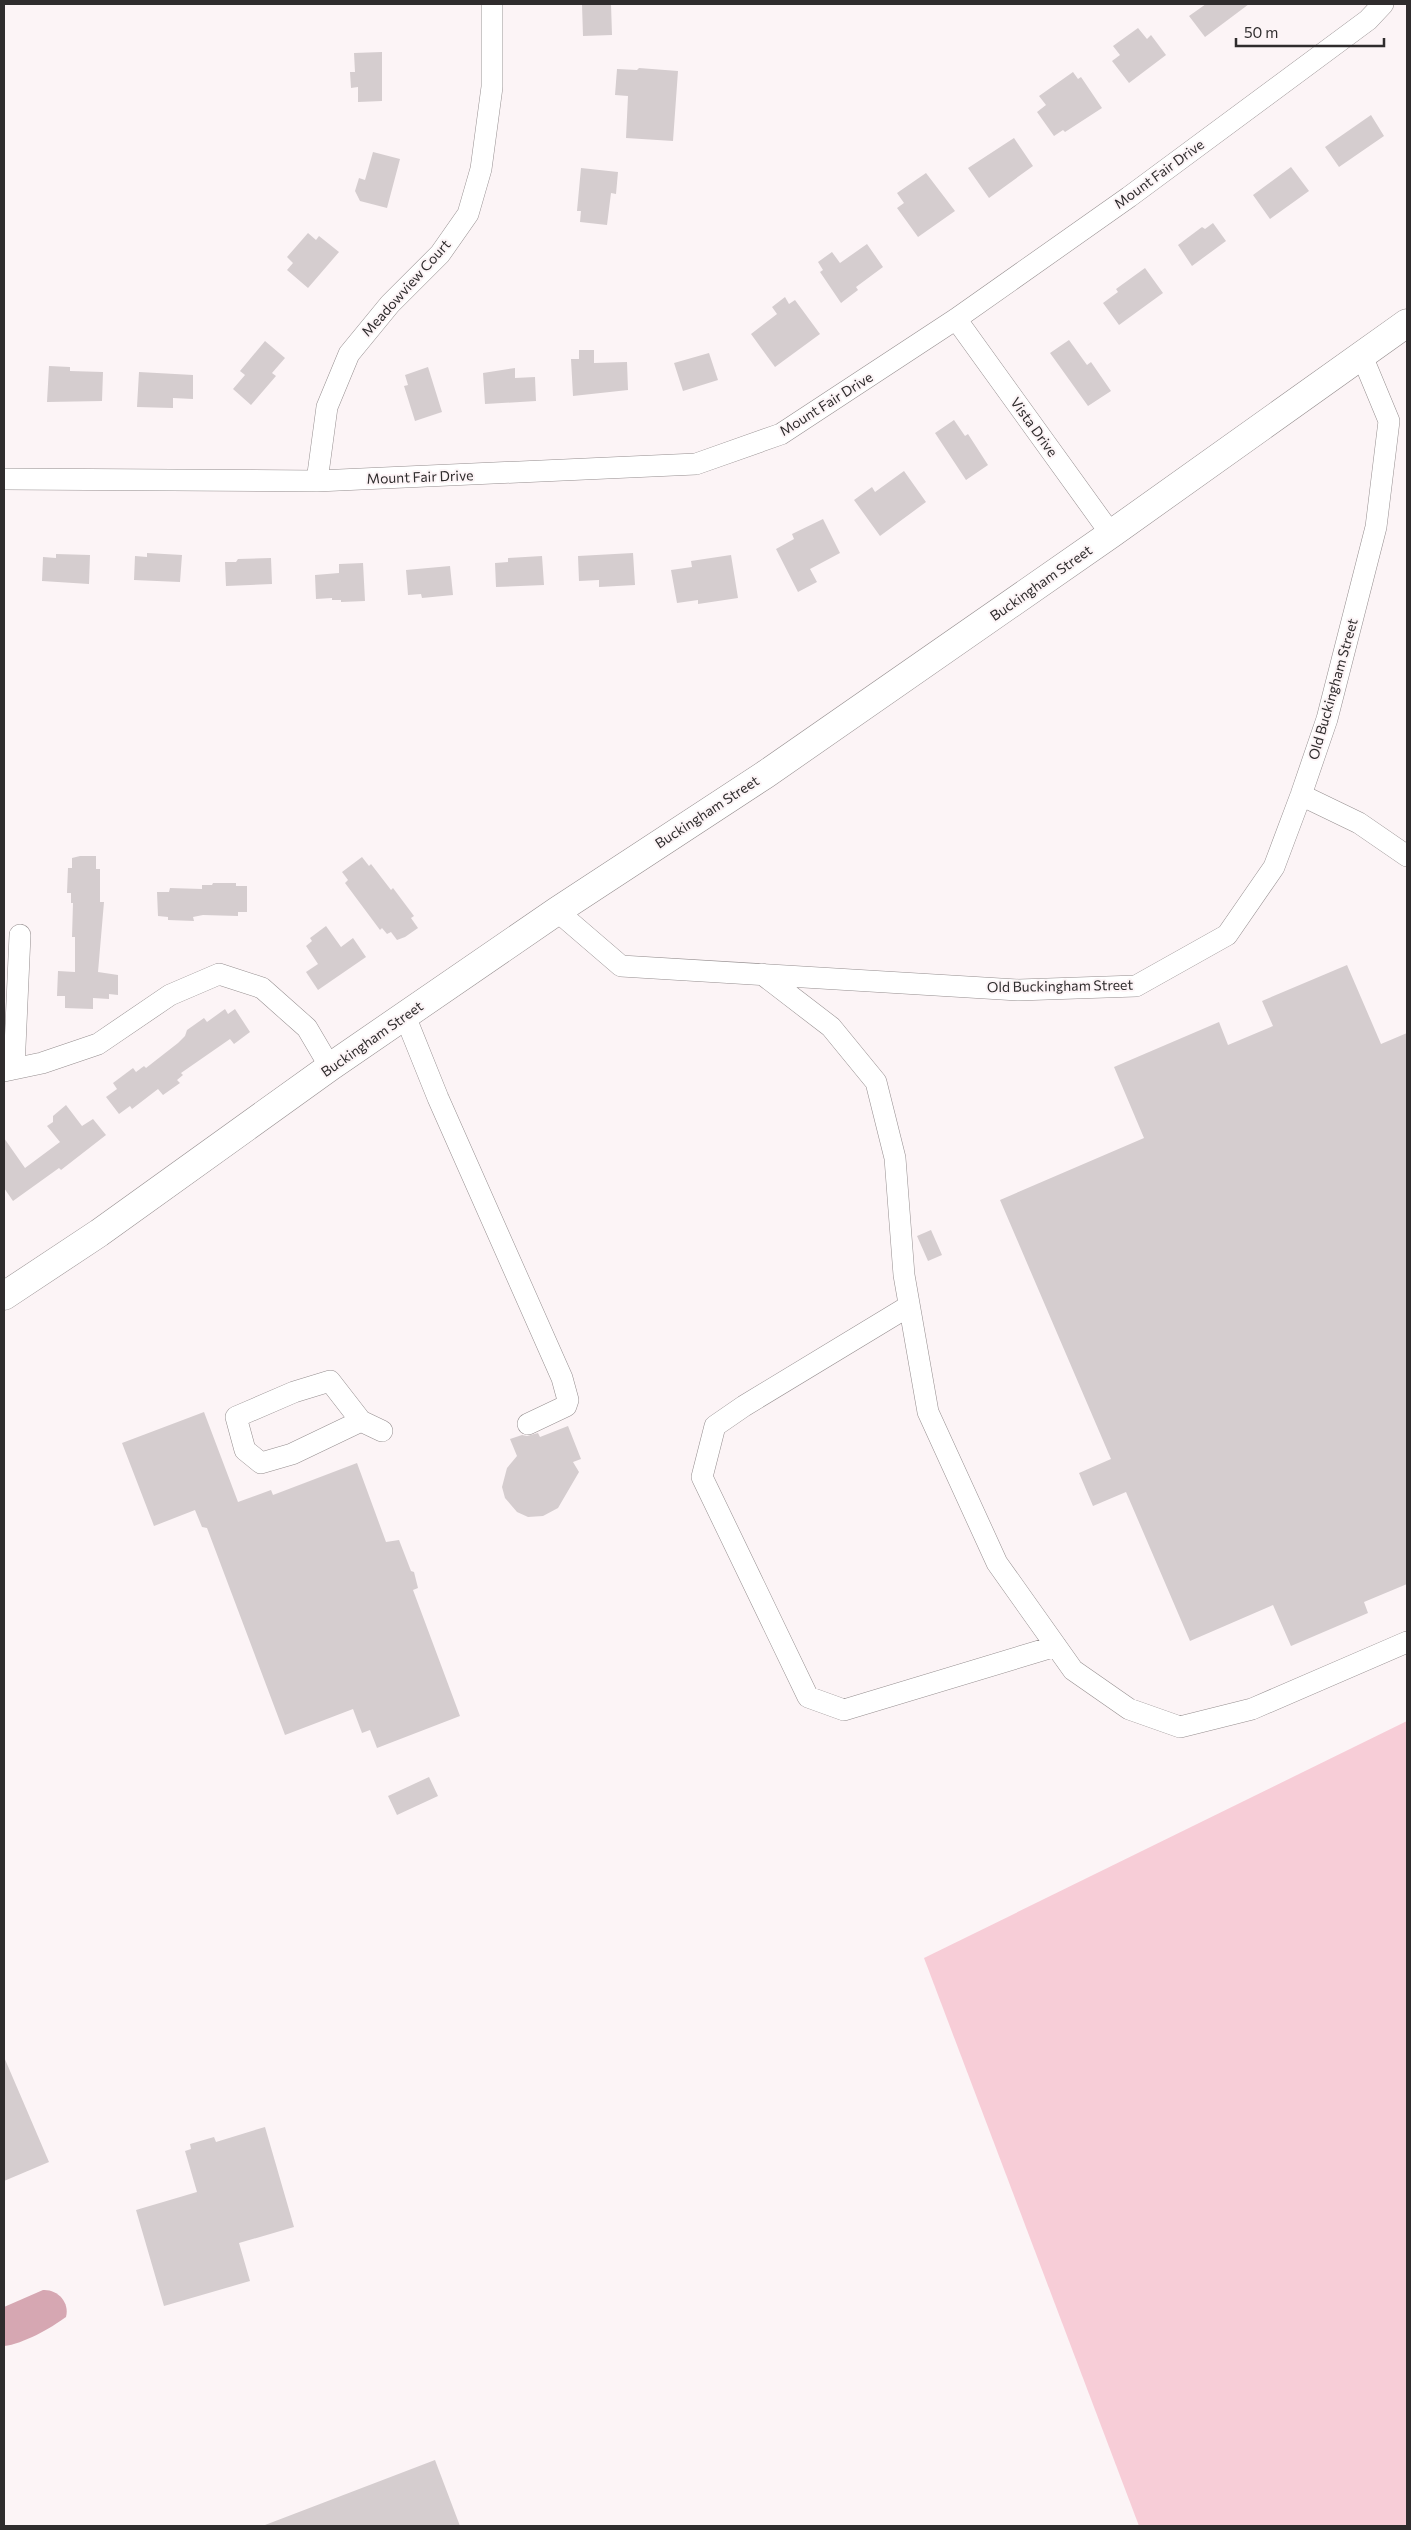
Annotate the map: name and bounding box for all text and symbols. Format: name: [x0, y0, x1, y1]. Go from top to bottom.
scale bar: [1236, 15, 1384, 47]
text: 50 m: [1244, 23, 1278, 41]
street label: Mount Fair Drive: [1111, 135, 1207, 212]
street label: Meadowview Court: [358, 236, 454, 340]
street label: Mount Fair Drive: [776, 368, 876, 439]
street label: Vista Drive: [1007, 394, 1062, 460]
street label: Mount Fair Drive: [366, 466, 474, 487]
street label: Buckingham Street: [987, 541, 1095, 624]
street label: Old Buckingham Street: [1304, 616, 1361, 761]
street label: Buckingham Street: [652, 772, 762, 851]
street label: Old Buckingham Street: [987, 976, 1133, 995]
street label: Buckingham Street: [318, 997, 426, 1080]

